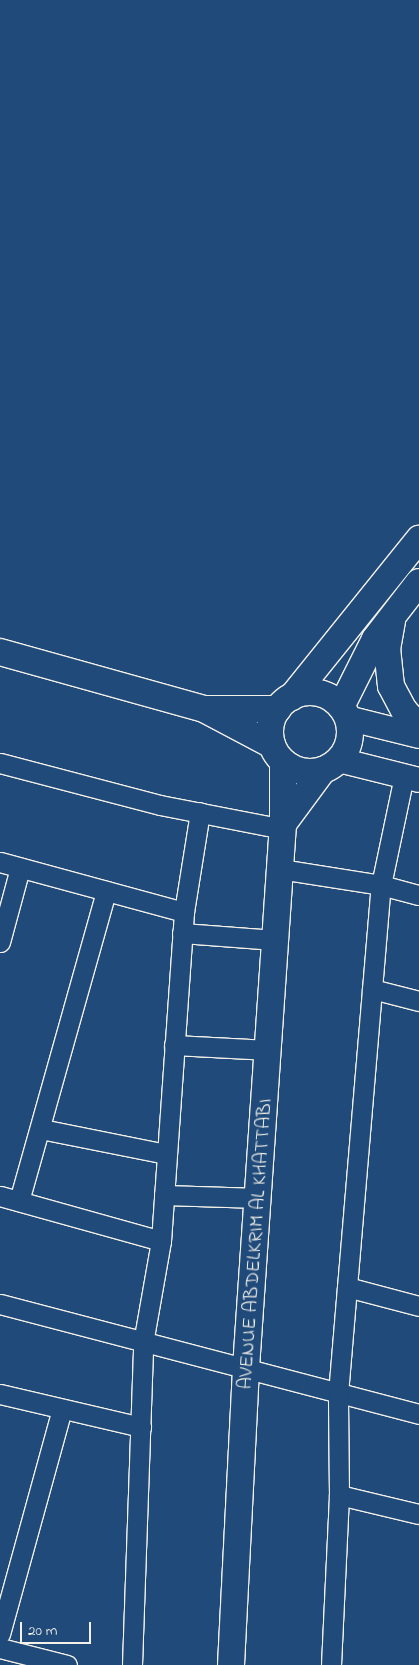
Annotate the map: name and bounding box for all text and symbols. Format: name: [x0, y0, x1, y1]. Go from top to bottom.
street label: AVENUE ABDELKRIM AL KHATTABI: [234, 1098, 278, 1390]
scale bar: [22, 1612, 94, 1644]
text: 20 m: [28, 1620, 57, 1642]

